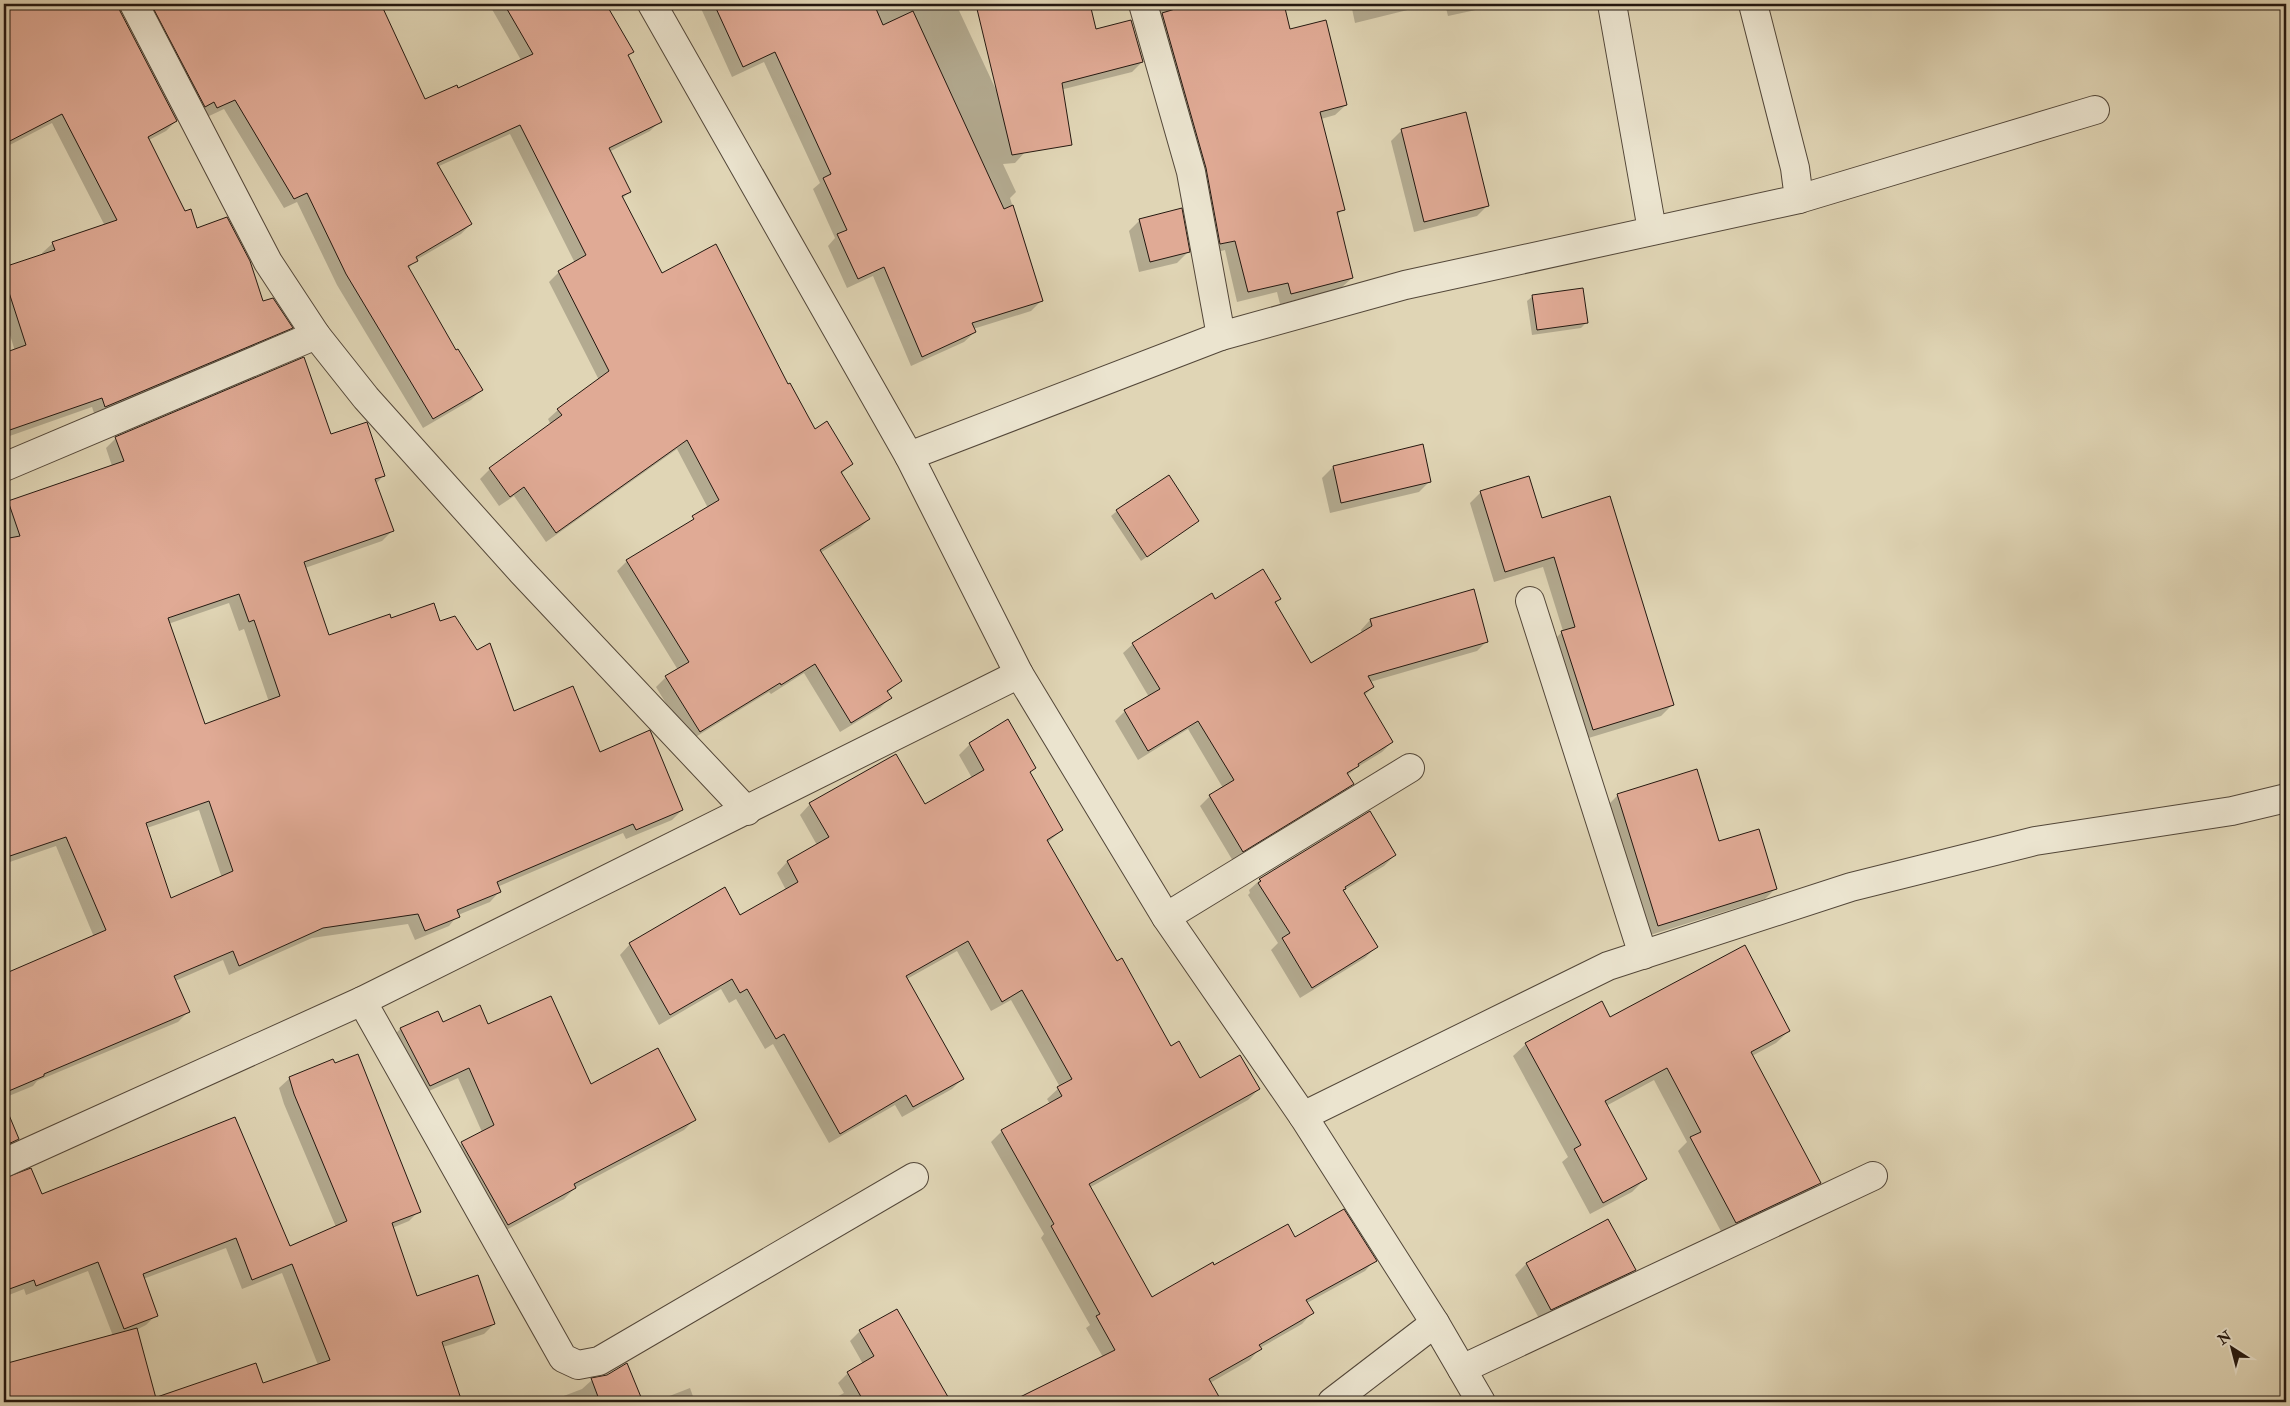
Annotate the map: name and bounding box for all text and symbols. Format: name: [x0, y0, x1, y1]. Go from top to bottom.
north arrow: [2208, 1324, 2258, 1374]
text: N: [2214, 1327, 2235, 1349]

